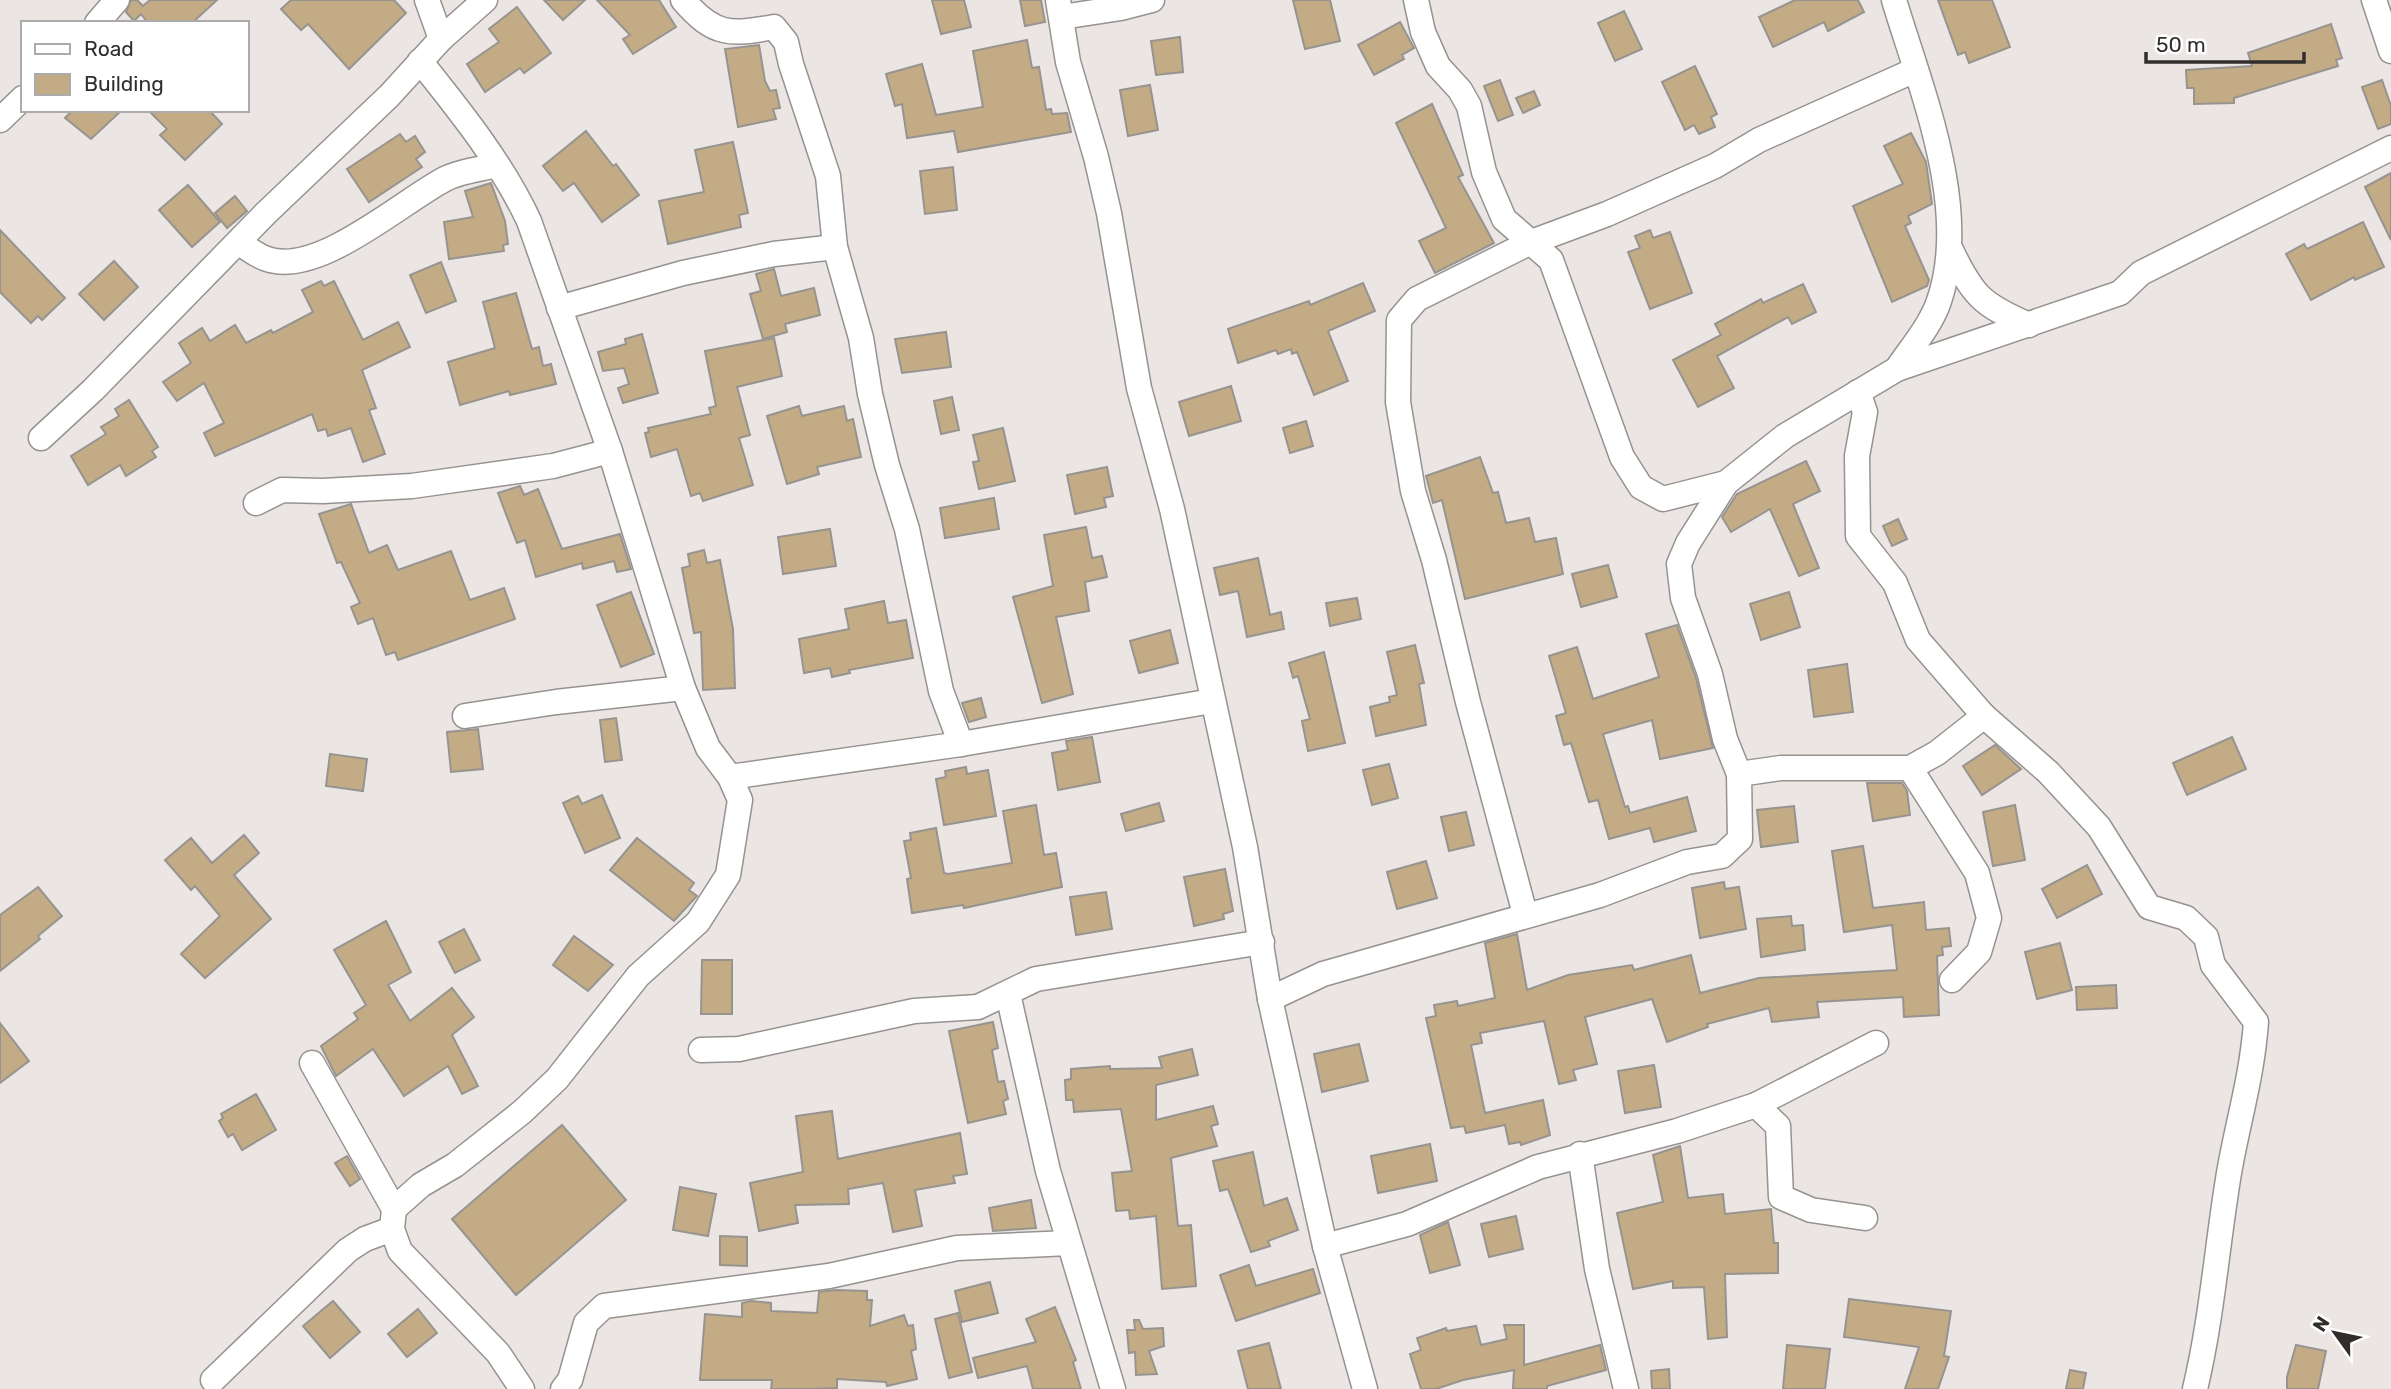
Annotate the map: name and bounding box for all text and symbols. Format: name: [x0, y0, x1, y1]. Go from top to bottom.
legend: [21, 21, 248, 112]
scale bar: [2146, 21, 2304, 65]
text: 50 m: [2156, 32, 2206, 57]
text: Road: [84, 36, 134, 61]
text: Building: [84, 71, 164, 96]
north arrow: [2300, 1298, 2370, 1368]
text: N: [2308, 1312, 2335, 1336]

